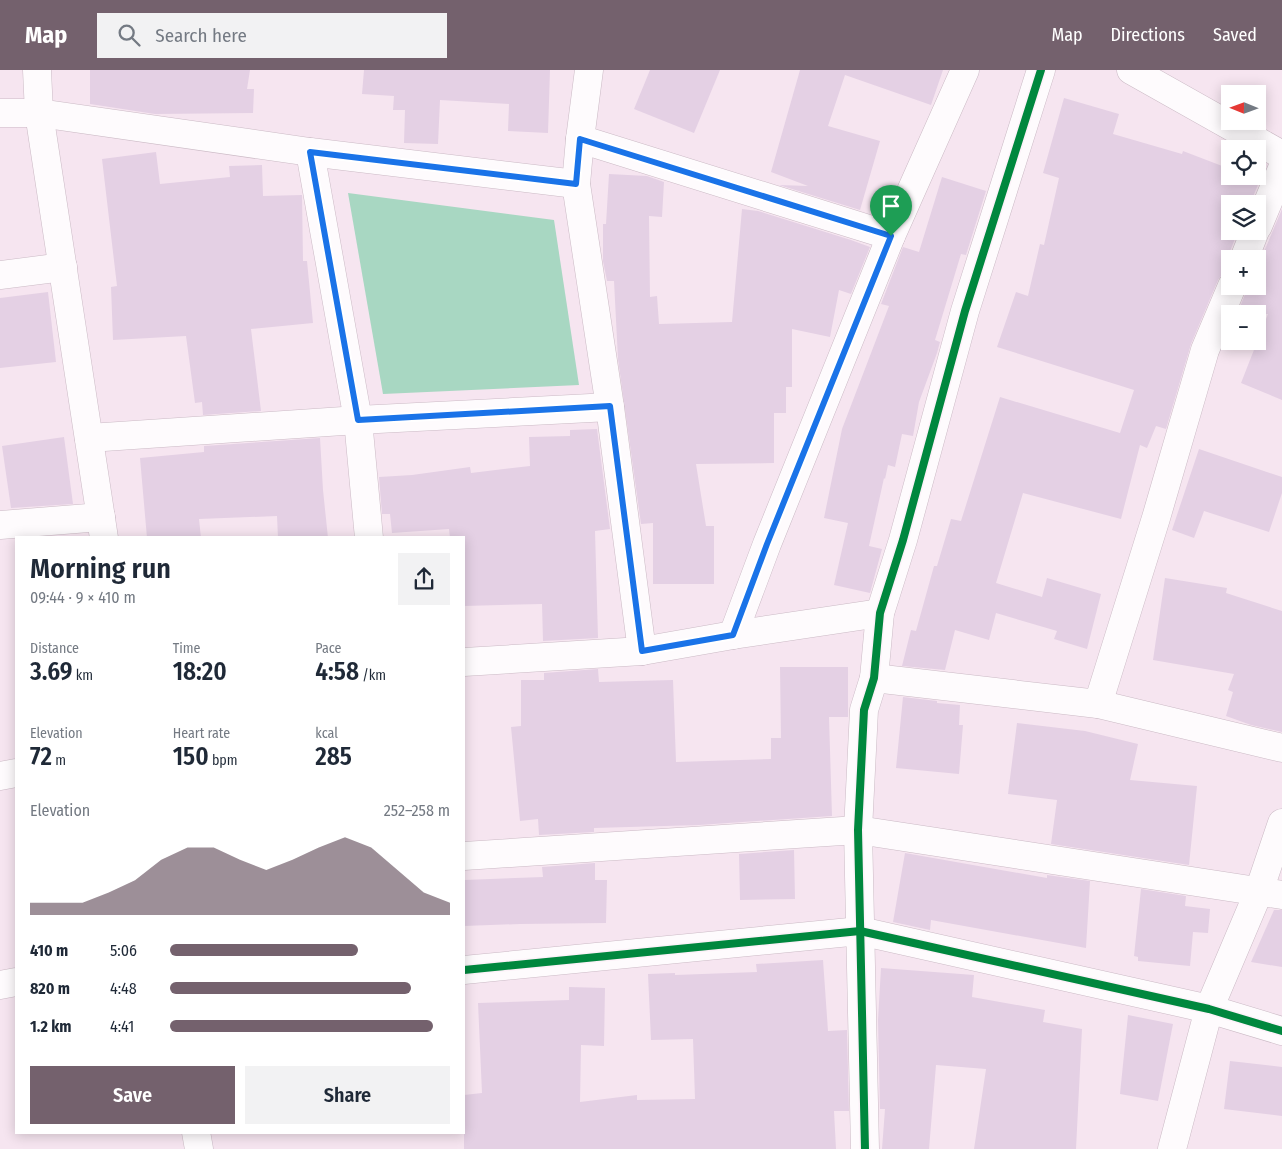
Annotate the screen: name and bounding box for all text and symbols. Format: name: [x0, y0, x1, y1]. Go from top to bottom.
search box: [97, 13, 447, 58]
text: Map: [25, 21, 67, 49]
icon: search: [115, 21, 143, 49]
text: Search here: [155, 24, 247, 47]
text: Map: [1051, 24, 1083, 46]
text: Directions: [1111, 24, 1185, 46]
text: Saved: [1213, 24, 1257, 46]
north arrow: [1221, 85, 1266, 130]
map controls: [1221, 85, 1266, 350]
button: locate: [1221, 140, 1266, 185]
pin: [870, 185, 912, 236]
icon: arrive: [877, 192, 905, 220]
button: layers: [1221, 195, 1266, 240]
button: +: [1221, 250, 1266, 295]
button: −: [1221, 305, 1266, 350]
text: Morning run: [30, 552, 171, 585]
button: share: [398, 553, 450, 605]
text: 09:44 · 9 × 410 m: [30, 588, 136, 607]
text: Distance: [30, 640, 79, 657]
text: Time: [173, 640, 200, 657]
text: Pace: [315, 640, 341, 657]
text: 3.69: [30, 657, 72, 687]
text: 18:20: [173, 657, 227, 687]
text: 4:58: [315, 657, 359, 687]
text: km: [72, 667, 93, 684]
text: /km: [359, 667, 386, 684]
text: Elevation: [30, 725, 83, 742]
text: Heart rate: [173, 725, 230, 742]
text: kcal: [315, 725, 338, 742]
text: 72: [30, 742, 52, 772]
text: 150: [173, 742, 209, 772]
text: 285: [315, 742, 352, 772]
text: m: [52, 752, 66, 769]
text: bpm: [209, 752, 238, 769]
text: Elevation: [30, 801, 90, 820]
text: 252–258 m: [384, 801, 450, 820]
text: 410 m: [30, 941, 68, 960]
text: 5:06: [110, 941, 137, 960]
text: 820 m: [30, 979, 70, 998]
text: 4:48: [110, 979, 137, 998]
text: 1.2 km: [30, 1017, 72, 1036]
text: 4:41: [110, 1017, 134, 1036]
button: Save: [30, 1066, 235, 1124]
button: Share: [245, 1066, 450, 1124]

